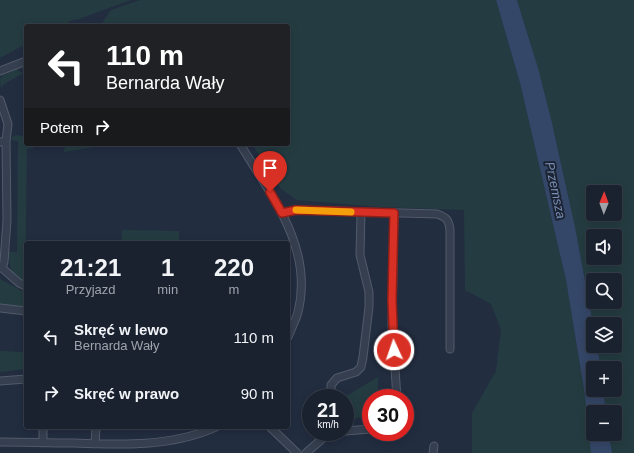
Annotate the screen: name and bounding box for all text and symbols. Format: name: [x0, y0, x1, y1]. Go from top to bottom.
icon: left: [40, 40, 92, 92]
text: 110 m: [106, 40, 184, 71]
text: Bernarda Wały: [106, 73, 224, 93]
icon: right: [91, 116, 113, 138]
text: Potem: [40, 119, 83, 136]
pin: [253, 151, 287, 192]
icon: arrive: [259, 157, 281, 179]
water label: Przemsza: [542, 160, 569, 220]
north arrow: [586, 185, 622, 221]
map controls: [586, 185, 622, 441]
button: sound: [586, 229, 622, 265]
text: 21:21: [60, 254, 121, 281]
text: 1: [161, 254, 174, 281]
text: 220: [214, 254, 254, 281]
button: search: [586, 273, 622, 309]
text: Przyjazd: [66, 282, 116, 297]
text: min: [157, 282, 178, 297]
text: m: [229, 282, 239, 297]
button: layers: [586, 317, 622, 353]
text: Skręć w lewo: [74, 321, 168, 338]
icon: left: [40, 326, 62, 348]
text: 110 m: [233, 329, 274, 346]
position arrow: [373, 329, 415, 371]
text: Bernarda Wały: [74, 338, 160, 353]
button: +: [586, 361, 622, 397]
icon: right: [40, 382, 62, 404]
text: Skręć w prawo: [74, 385, 179, 402]
text: 90 m: [241, 385, 274, 402]
speed limit sign: 30: [362, 389, 414, 441]
text: 21: [317, 399, 339, 421]
button: −: [586, 405, 622, 441]
text: km/h: [317, 419, 339, 430]

